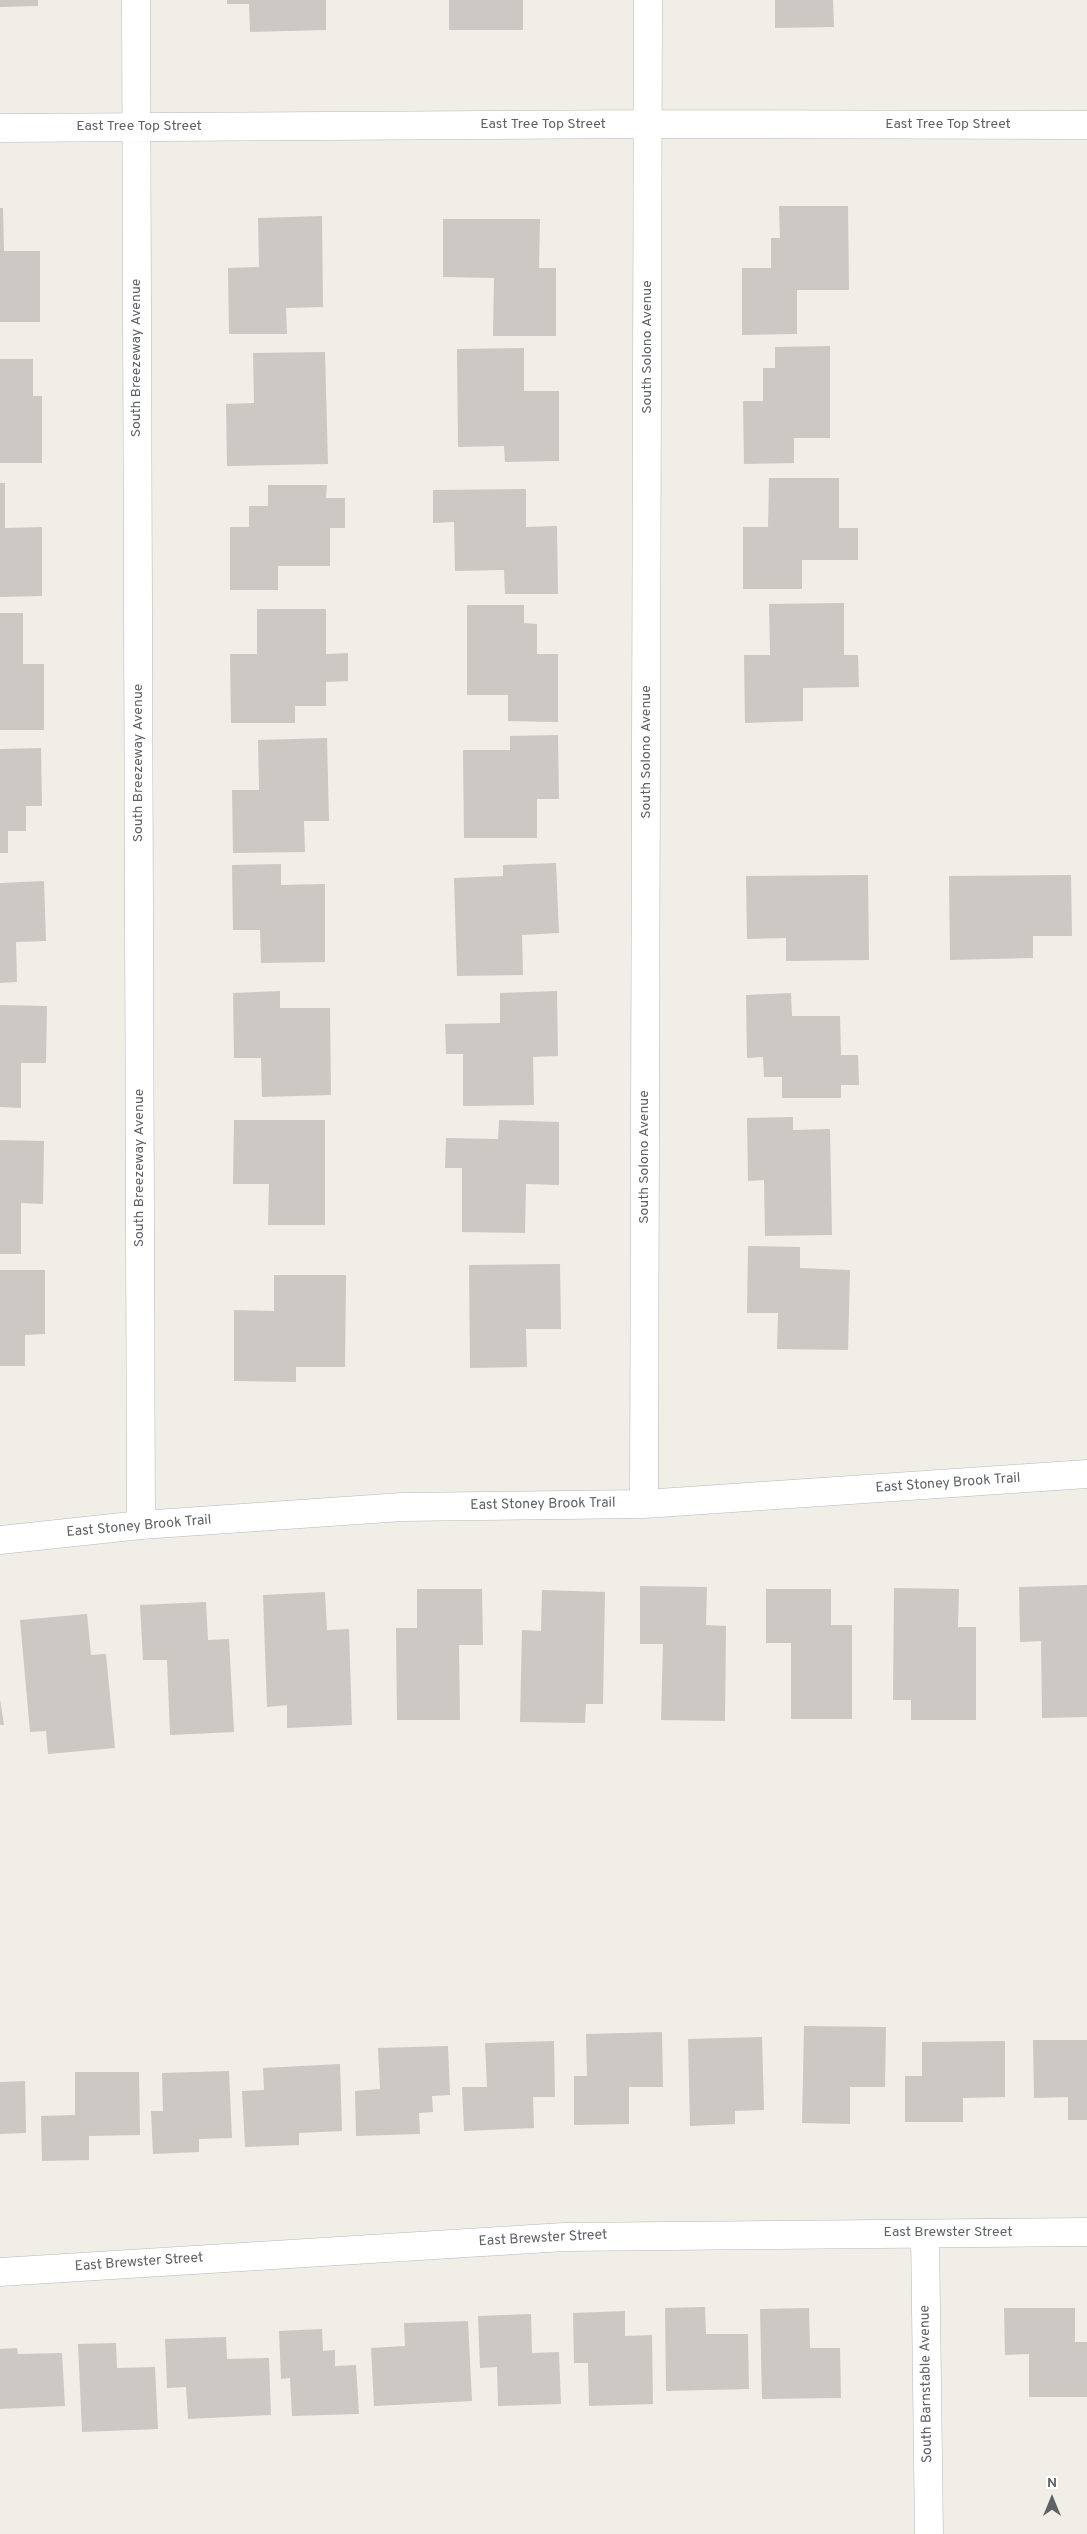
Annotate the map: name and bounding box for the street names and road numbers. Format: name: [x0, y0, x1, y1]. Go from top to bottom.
street label: East Tree Top Street: [480, 117, 606, 133]
street label: East Tree Top Street: [885, 117, 1011, 133]
street label: East Tree Top Street: [76, 119, 202, 135]
street label: South Breezeway Avenue: [129, 279, 145, 437]
street label: South Solono Avenue: [640, 280, 656, 414]
street label: South Breezeway Avenue: [131, 684, 147, 842]
street label: South Solono Avenue: [639, 685, 655, 819]
street label: South Breezeway Avenue: [132, 1089, 148, 1247]
street label: South Solono Avenue: [637, 1090, 653, 1224]
street label: East Stoney Brook Trail: [875, 1471, 1021, 1497]
street label: East Stoney Brook Trail: [470, 1495, 616, 1515]
street label: East Stoney Brook Trail: [66, 1512, 212, 1542]
street label: East Brewster Street: [884, 2225, 1012, 2241]
street label: East Brewster Street: [478, 2227, 608, 2251]
street label: East Brewster Street: [74, 2250, 204, 2276]
street label: South Barnstable Avenue: [917, 2305, 937, 2463]

